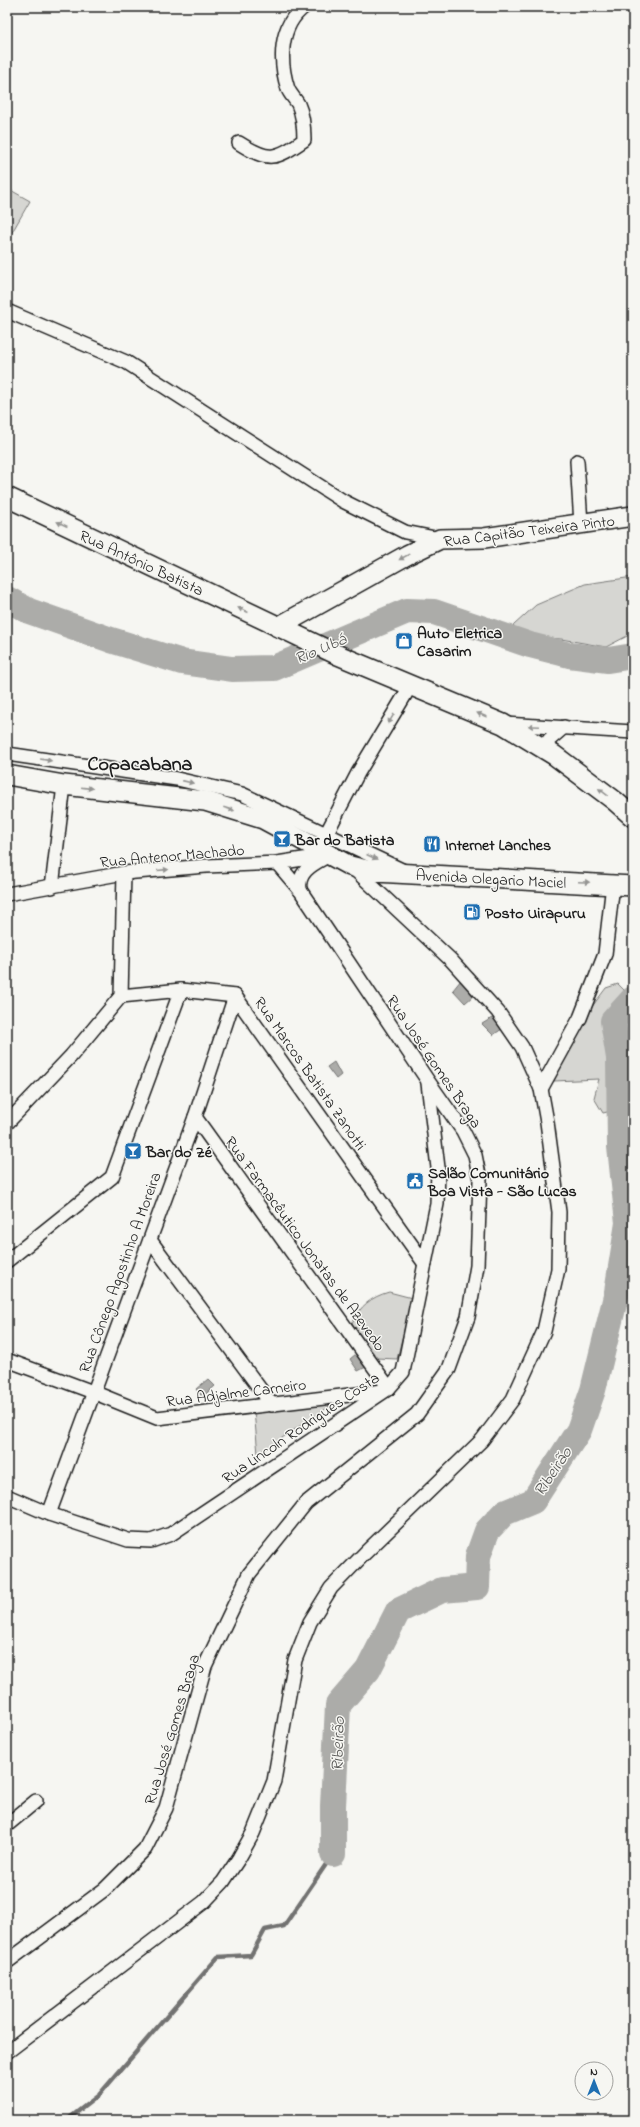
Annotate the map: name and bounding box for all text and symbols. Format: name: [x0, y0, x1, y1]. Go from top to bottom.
street label: Rua Capitão Teixeira Pinto: [442, 510, 616, 554]
one-way arrow: [57, 521, 68, 527]
street label: Rua Antônio Batista: [75, 524, 207, 603]
one-way arrow: [398, 553, 410, 560]
one-way arrow: [237, 607, 249, 613]
place label: Auto Eletrica Casarim: [417, 622, 503, 664]
water label: Rio Ubá: [291, 627, 352, 671]
shop icon: Auto Eletrica Casarim: [394, 631, 414, 651]
one-way arrow: [477, 712, 488, 718]
one-way arrow: [388, 713, 395, 725]
one-way arrow: [528, 722, 540, 729]
district label: Copacabana: [88, 751, 193, 780]
one-way arrow: [39, 757, 52, 763]
one-way arrow: [182, 779, 194, 785]
one-way arrow: [81, 784, 93, 791]
one-way arrow: [598, 788, 609, 796]
one-way arrow: [223, 806, 235, 812]
bar icon: Bar do Batista: [272, 829, 292, 849]
place label: Bar do Batista: [294, 829, 395, 853]
restaurant icon: Internet Lanches: [422, 834, 442, 854]
place label: Internet Lanches: [445, 834, 551, 858]
street label: Rua Antenor Machado: [99, 839, 245, 875]
one-way arrow: [366, 854, 378, 860]
street label: Avenida Olegario Maciel: [415, 864, 567, 896]
one-way arrow: [157, 866, 169, 873]
one-way arrow: [578, 879, 590, 886]
fuel station icon: Posto Uirapuru: [462, 902, 482, 922]
place label: Posto Uirapuru: [485, 902, 586, 926]
street label: Rua José Gomes Braga: [380, 991, 487, 1134]
street label: Rua Marcos Batista Zanotti: [247, 992, 372, 1156]
street label: Rua Farmacêutico Jonatas de Azevedo: [218, 1132, 391, 1357]
bar icon: Bar do Zé: [123, 1141, 143, 1161]
place label: Bar do Zé: [145, 1141, 213, 1165]
place label: Salão Comunitário Boa Vista - São Lucas: [427, 1162, 577, 1204]
street label: Rua Cônego Agostinho A Moreira: [73, 1169, 168, 1377]
public building icon: Salão Comunitário Boa Vista - São Lucas: [405, 1171, 425, 1191]
street label: Rua Lincoln Rodrigues Costa: [217, 1367, 385, 1491]
street label: Rua Adjalme Carneiro: [165, 1373, 308, 1414]
water label: Ribeirão: [528, 1441, 580, 1502]
street label: Rua José Gomes Braga: [139, 1651, 207, 1808]
water label: Ribeirão: [325, 1715, 352, 1772]
north arrow: [574, 2061, 614, 2101]
text: N: [590, 2064, 598, 2080]

